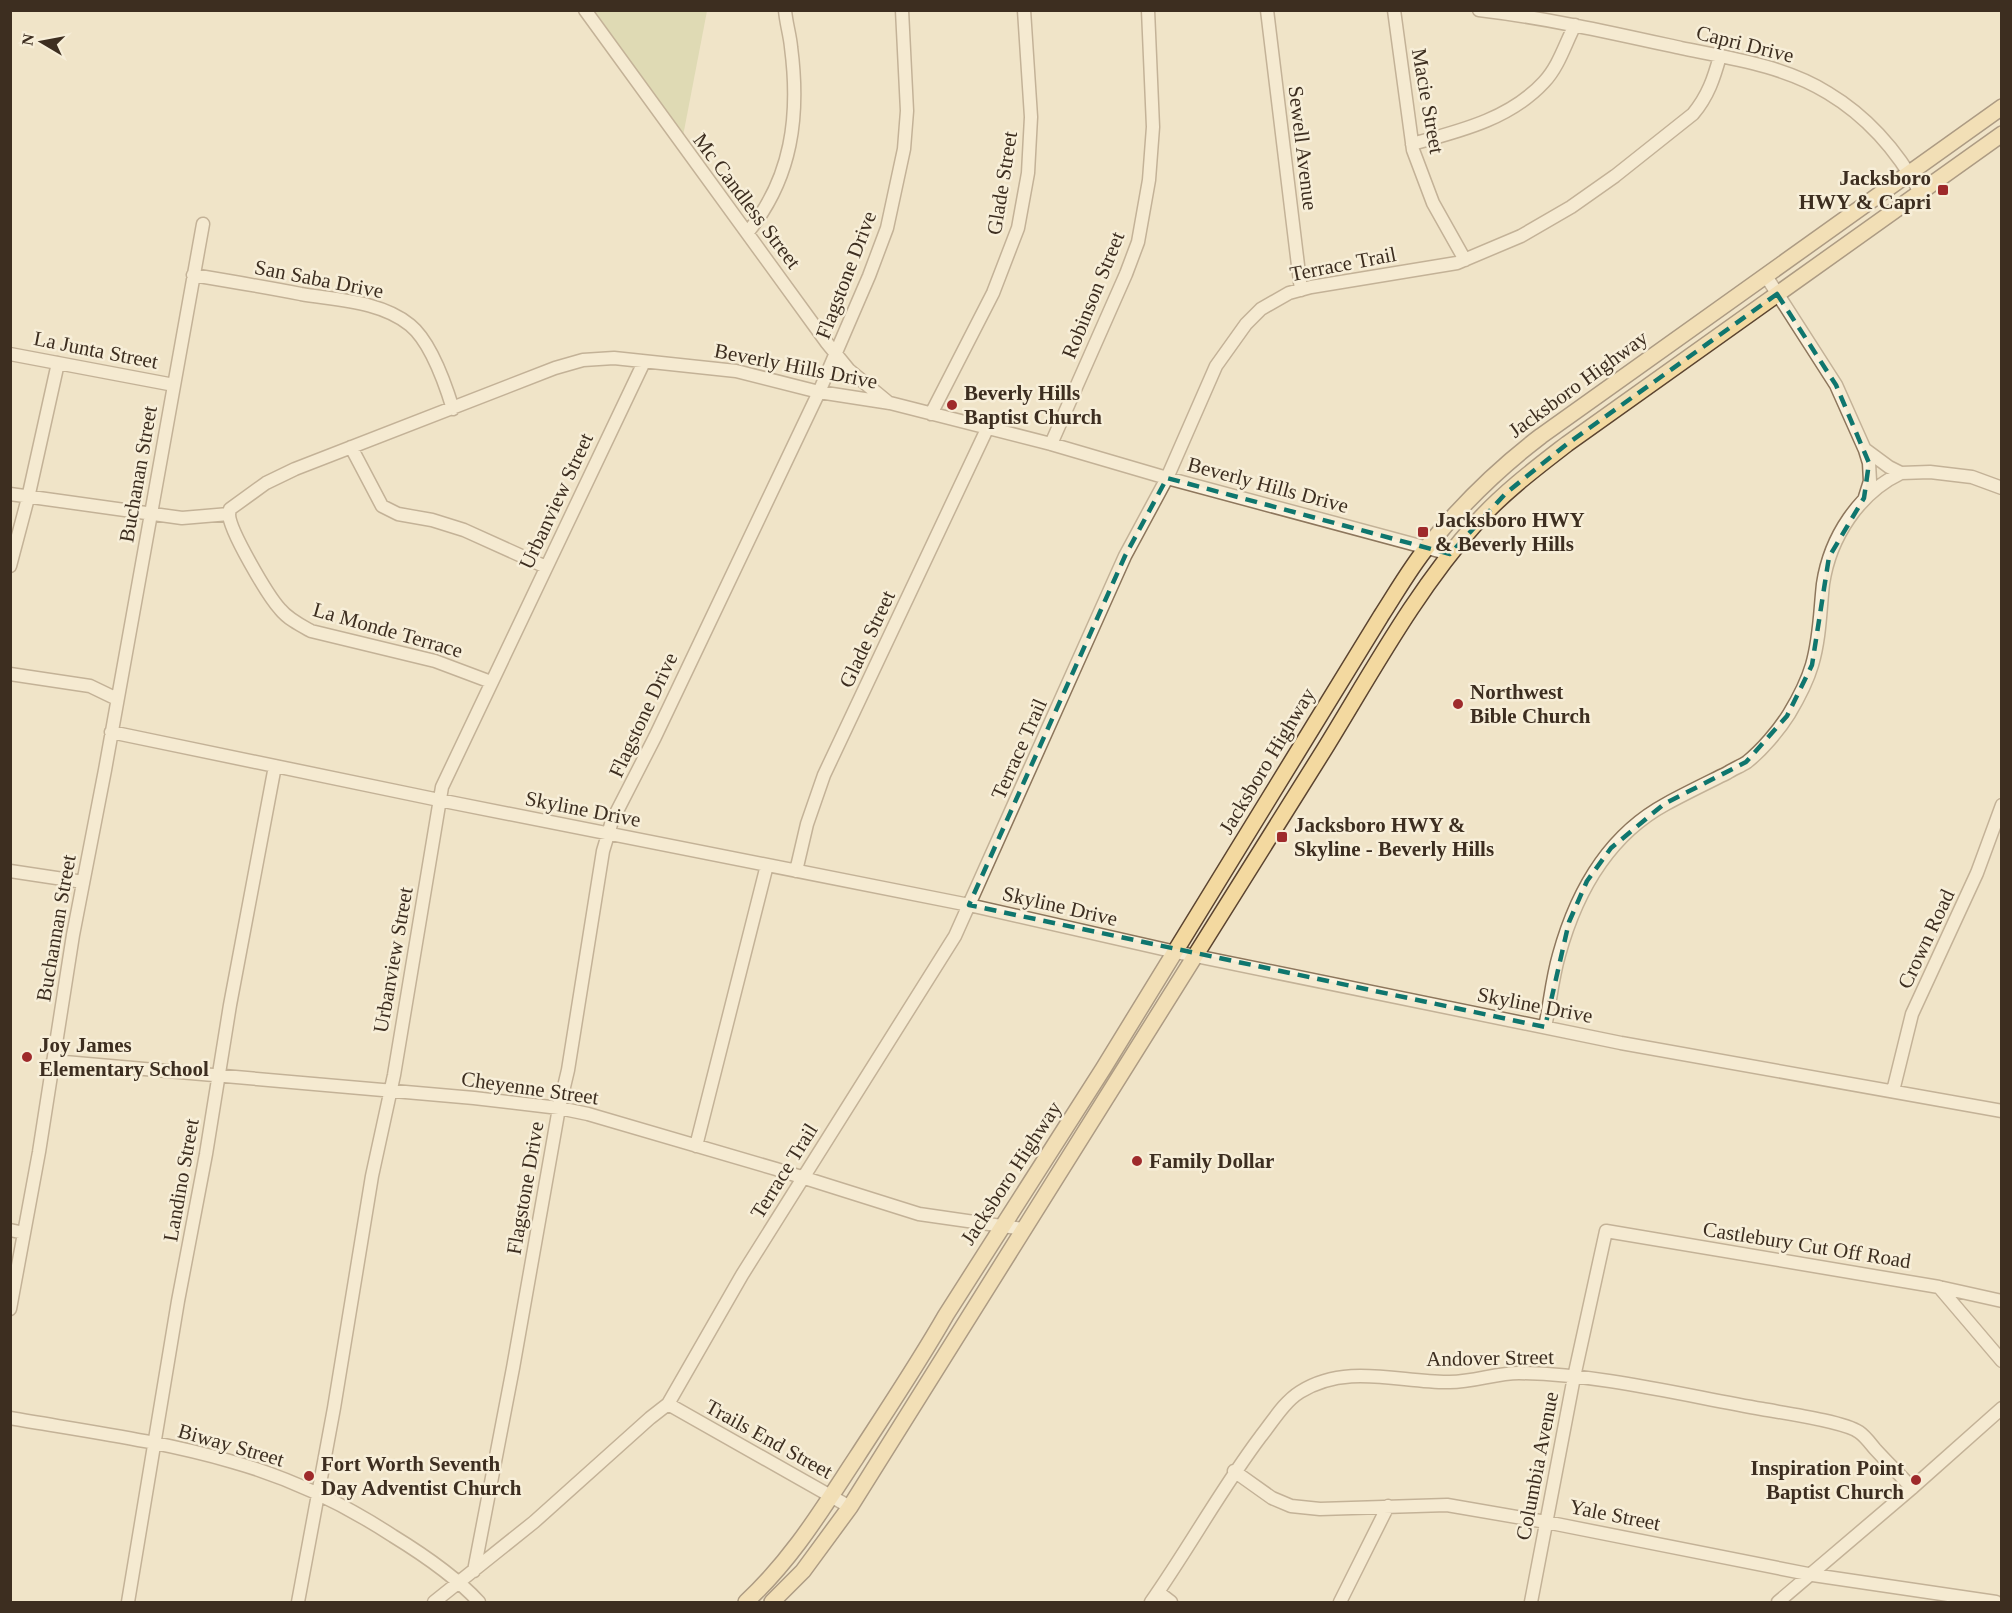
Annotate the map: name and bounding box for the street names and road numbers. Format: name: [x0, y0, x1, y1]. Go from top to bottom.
street label: Capri Drive: [1694, 20, 1796, 68]
street label: Macie Street: [1407, 46, 1449, 156]
street label: Sewell Avenue: [1283, 85, 1323, 211]
street label: Mc Candless Street: [688, 129, 806, 274]
street label: Glade Street: [982, 129, 1022, 236]
street label: Flagstone Drive: [811, 208, 881, 342]
street label: Robinson Street: [1057, 228, 1129, 362]
street label: Terrace Trail: [1288, 242, 1398, 286]
street label: San Saba Drive: [253, 255, 385, 303]
street label: Jacksboro Highway: [1504, 325, 1653, 443]
street label: La Junta Street: [32, 326, 160, 374]
street label: Beverly Hills Drive: [712, 338, 880, 394]
street label: Buchanan Street: [114, 404, 162, 544]
street label: Urbanview Street: [514, 429, 598, 573]
street label: Beverly Hills Drive: [1185, 452, 1351, 518]
street label: Glade Street: [834, 586, 900, 691]
street label: La Monde Terrace: [310, 597, 466, 663]
street label: Flagstone Drive: [604, 649, 682, 781]
street label: Jacksboro Highway: [1214, 683, 1320, 838]
street label: Terrace Trail: [986, 695, 1052, 803]
street label: Skyline Drive: [523, 786, 643, 832]
street label: Buchannan Street: [31, 853, 81, 1003]
street label: Skyline Drive: [1000, 881, 1120, 931]
street label: Urbanview Street: [368, 885, 418, 1035]
street label: Crown Road: [1893, 885, 1960, 992]
street label: Skyline Drive: [1475, 982, 1595, 1028]
street label: Cheyenne Street: [460, 1066, 600, 1110]
street label: Jacksboro Highway: [956, 1096, 1067, 1249]
street label: Landino Street: [158, 1117, 204, 1243]
street label: Terrace Trail: [745, 1119, 823, 1223]
street label: Flagstone Drive: [501, 1120, 549, 1256]
street label: Castlebury Cut Off Road: [1701, 1217, 1913, 1273]
street label: Andover Street: [1426, 1345, 1554, 1371]
street label: Columbia Avenue: [1511, 1390, 1563, 1542]
street label: Trails End Street: [701, 1394, 837, 1484]
street label: Biway Street: [175, 1418, 287, 1472]
street label: Yale Street: [1568, 1494, 1662, 1536]

